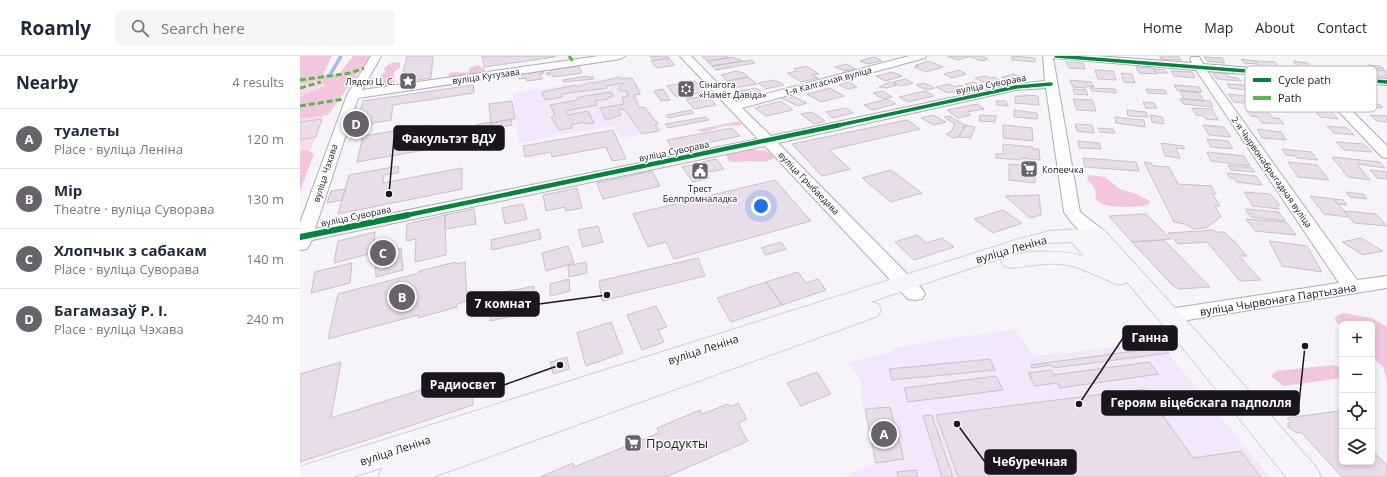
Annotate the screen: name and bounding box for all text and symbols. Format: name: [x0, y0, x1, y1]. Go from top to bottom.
search box: [115, 10, 395, 46]
text: Roamly: [20, 15, 91, 41]
icon: search: [129, 17, 151, 39]
text: Search here: [161, 18, 245, 38]
text: Home: [1143, 18, 1182, 37]
text: Map: [1204, 18, 1233, 37]
text: About: [1255, 18, 1295, 37]
text: Contact: [1317, 18, 1367, 37]
street label: 1-я Калгасная вуліца: [783, 63, 873, 99]
street label: вуліца Кутузава: [451, 65, 521, 87]
legend: [1245, 66, 1377, 112]
text: Nearby: [16, 71, 78, 94]
place icon: Лядскі Ц. С.: [398, 71, 418, 91]
street label: вуліца Суворава: [955, 71, 1027, 97]
text: Cycle path: [1278, 72, 1331, 87]
text: 4 results: [232, 73, 284, 91]
place label: Лядскі Ц. С.: [346, 75, 395, 88]
place label: Сінагога «Намёт Давіда»: [699, 78, 767, 101]
synagogue icon: Сінагога «Намёт Давіда»: [676, 79, 696, 99]
text: Path: [1278, 90, 1301, 105]
pin: D: [343, 109, 369, 139]
street label: 2-я Чырвонабрыгадная вуліца: [1229, 114, 1315, 230]
text: туалеты: [54, 120, 119, 140]
callout: Факультэт ВДУ: [394, 126, 504, 150]
text: A: [25, 130, 33, 148]
text: 120 m: [246, 130, 284, 148]
text: Факультэт ВДУ: [402, 130, 496, 147]
street label: вуліца Суворава: [638, 137, 710, 165]
text: Place · вуліца Леніна: [54, 140, 183, 158]
street label: вуліца Чэхава: [309, 142, 341, 204]
street label: вуліца Грыбаедава: [776, 149, 842, 217]
supermarket icon: Копеечка: [1019, 159, 1039, 179]
public building icon: Трест Белпромналадка: [690, 161, 710, 181]
place label: Копеечка: [1042, 163, 1084, 176]
text: Мір: [54, 180, 82, 200]
place label: Трест Белпромналадка: [663, 182, 737, 205]
text: B: [25, 190, 33, 208]
text: 130 m: [246, 190, 284, 208]
your location: [751, 196, 771, 216]
text: Theatre · вуліца Суворава: [54, 200, 214, 218]
street label: вуліца Суворава: [320, 202, 392, 230]
street label: вуліца Леніна: [974, 232, 1048, 266]
pin: C: [370, 238, 396, 268]
text: Хлопчык з сабакам: [54, 240, 207, 260]
text: C: [25, 250, 33, 268]
text: 140 m: [246, 250, 284, 268]
text: Place · вуліца Суворава: [54, 260, 199, 278]
street label: вуліца Чырвонага Партызана: [1199, 279, 1357, 319]
pin: B: [389, 282, 415, 312]
callout: 7 комнат: [467, 292, 539, 316]
text: 7 комнат: [475, 295, 532, 312]
text: Багамазаў Р. І.: [54, 300, 167, 320]
text: D: [24, 310, 34, 328]
text: 240 m: [246, 310, 284, 328]
text: Place · вуліца Чэхава: [54, 320, 184, 338]
map controls: [1339, 321, 1375, 465]
button: +: [1339, 321, 1375, 357]
callout: Ганна: [1123, 326, 1177, 350]
text: Ганна: [1131, 329, 1169, 346]
street label: вуліца Леніна: [666, 331, 740, 367]
button: −: [1339, 357, 1375, 393]
callout: Радиосвет: [422, 373, 504, 397]
text: Радиосвет: [430, 376, 496, 393]
callout: Героям віцебскага падполля: [1102, 391, 1299, 415]
button: locate: [1339, 393, 1375, 429]
text: Героям віцебскага падполля: [1110, 394, 1292, 411]
pin: A: [871, 419, 897, 449]
button: layers: [1339, 429, 1375, 465]
street label: вуліца Леніна: [358, 432, 432, 468]
supermarket icon: Продукты: [623, 433, 643, 453]
place label: Продукты: [646, 434, 708, 452]
callout: Чебуречная: [985, 450, 1076, 474]
text: Чебуречная: [993, 453, 1067, 470]

